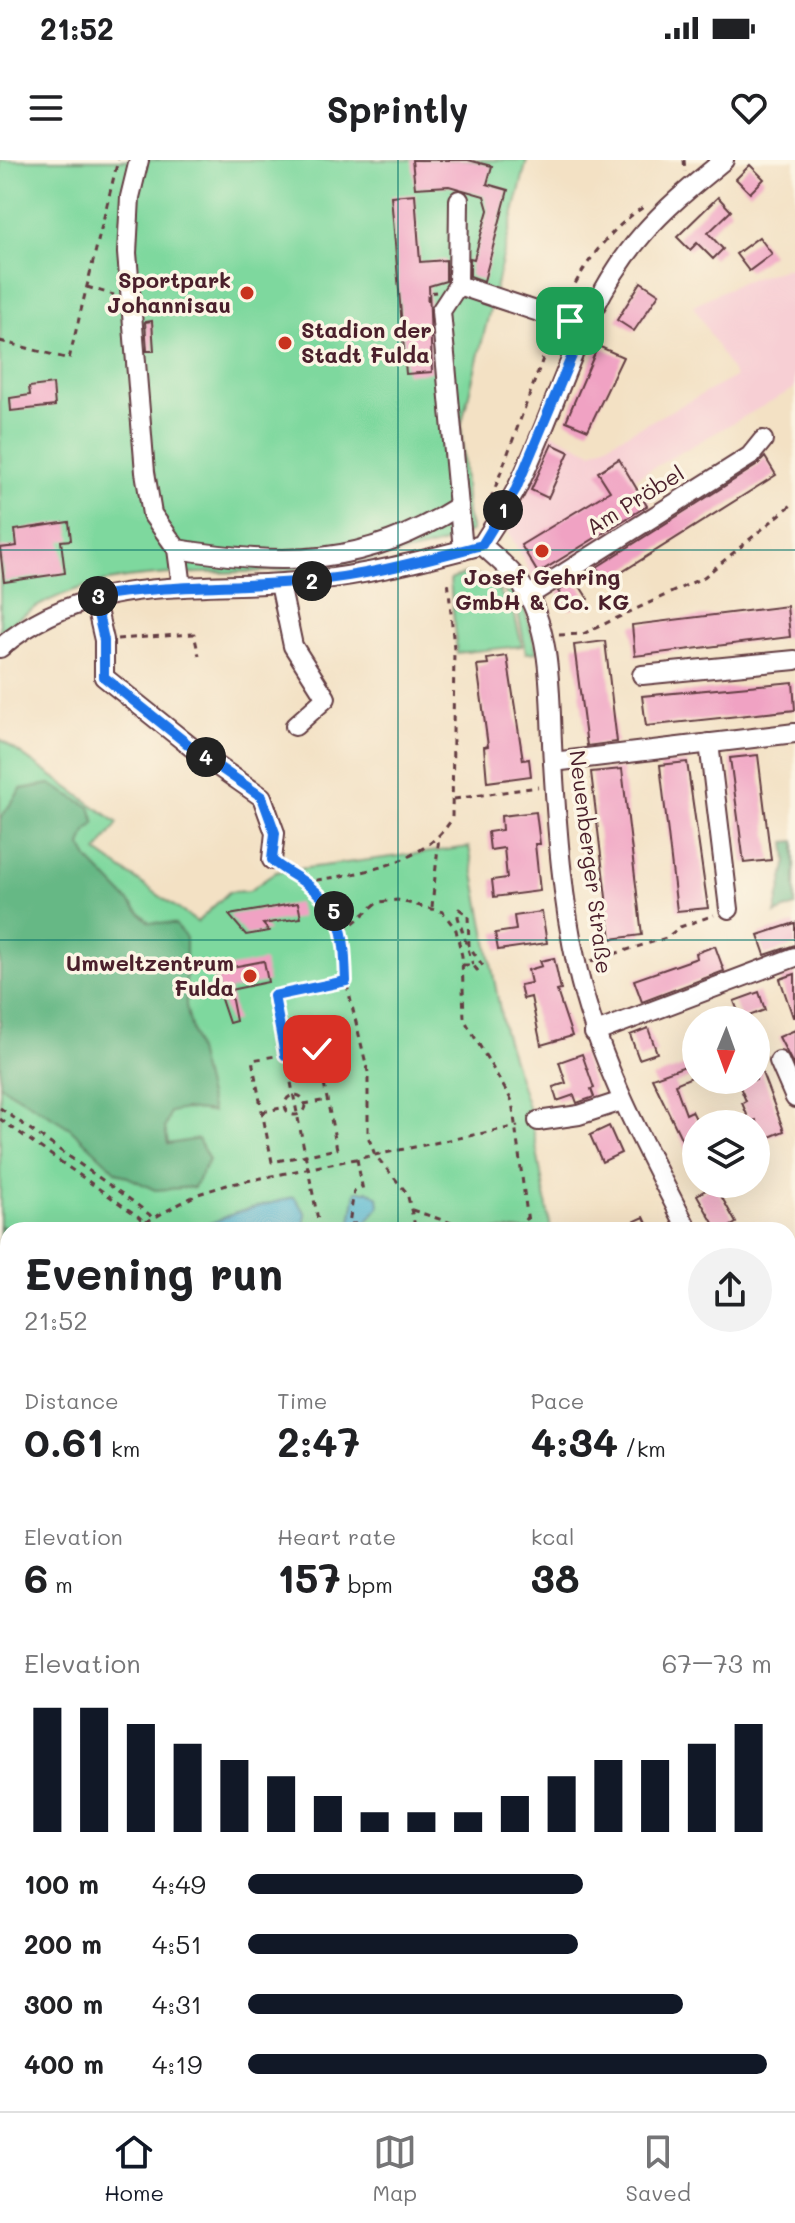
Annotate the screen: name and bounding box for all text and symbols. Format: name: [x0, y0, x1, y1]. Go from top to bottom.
text: 21:52: [40, 8, 114, 48]
text: Sprintly: [326, 85, 469, 132]
icon: menu: [24, 86, 68, 130]
icon: heart: [727, 86, 771, 130]
place label: Sportpark Johannisau: [107, 265, 231, 319]
marker: Sportpark Johannisau: [238, 284, 256, 302]
pin: [536, 287, 604, 355]
icon: arrive: [548, 299, 592, 343]
place label: Stadion der Stadt Fulda: [301, 315, 432, 369]
marker: Stadion der Stadt Fulda: [276, 334, 294, 352]
street label: Am Pröbel: [580, 458, 689, 541]
pin: 1: [483, 490, 523, 530]
text: 1: [498, 495, 508, 524]
marker: Josef Gehring GmbH & Co. KG: [533, 542, 551, 560]
pin: 2: [292, 561, 332, 601]
place label: Josef Gehring GmbH & Co. KG: [455, 562, 629, 616]
text: 2: [306, 566, 318, 595]
pin: 3: [78, 576, 118, 616]
text: 3: [91, 581, 105, 610]
pin: 4: [186, 737, 226, 777]
text: 4: [199, 742, 213, 771]
street label: Neuenberger Straße: [563, 748, 620, 975]
pin: 5: [314, 891, 354, 931]
text: 5: [328, 896, 340, 925]
place label: Umweltzentrum Fulda: [66, 948, 234, 1002]
marker: Umweltzentrum Fulda: [241, 967, 259, 985]
north arrow: [682, 1006, 770, 1094]
map controls: [682, 1006, 770, 1198]
pin: [283, 1015, 351, 1083]
icon: check: [295, 1027, 339, 1071]
button: layers: [682, 1110, 770, 1198]
text: Evening run: [24, 1244, 283, 1301]
button: share: [688, 1248, 772, 1332]
text: 21:52: [24, 1303, 88, 1337]
text: Distance: [24, 1386, 119, 1415]
text: Time: [277, 1386, 327, 1415]
text: Pace: [531, 1386, 584, 1415]
text: 0.61: [24, 1415, 104, 1467]
text: 2:47: [277, 1415, 360, 1467]
text: 4:34: [531, 1415, 618, 1467]
text: km: [104, 1434, 140, 1463]
text: /km: [618, 1434, 666, 1463]
text: Elevation: [24, 1522, 123, 1551]
text: Heart rate: [277, 1522, 396, 1551]
text: kcal: [531, 1522, 575, 1551]
text: 6: [24, 1551, 48, 1603]
text: 157: [277, 1551, 341, 1603]
text: 38: [531, 1551, 579, 1603]
text: m: [48, 1570, 73, 1599]
text: bpm: [341, 1570, 393, 1599]
text: Elevation: [24, 1646, 141, 1680]
text: 67–73 m: [662, 1646, 772, 1680]
text: 100 m: [24, 1867, 99, 1901]
text: 4:49: [152, 1867, 206, 1901]
text: 200 m: [24, 1927, 102, 1961]
text: 4:51: [152, 1927, 202, 1961]
text: 300 m: [24, 1987, 103, 2021]
text: 4:31: [152, 1987, 202, 2021]
text: 400 m: [24, 2047, 104, 2081]
text: 4:19: [152, 2047, 202, 2081]
tab: Home: [104, 2130, 164, 2207]
tab: Map: [372, 2130, 417, 2207]
tab: Saved: [626, 2130, 691, 2207]

